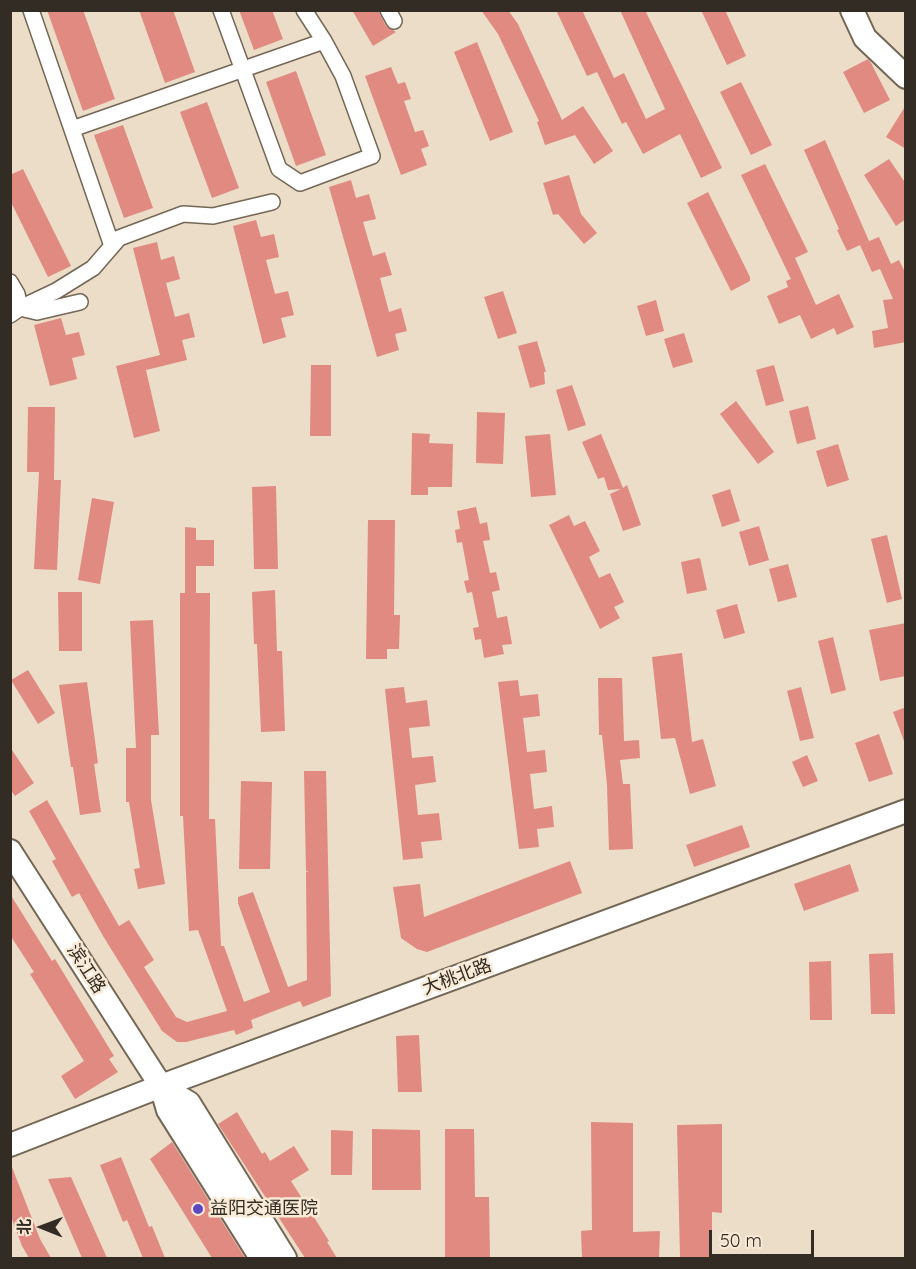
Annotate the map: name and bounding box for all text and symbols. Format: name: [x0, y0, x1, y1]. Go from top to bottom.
street label: 滨江路: [62, 940, 110, 998]
street label: 大桃北路: [419, 955, 495, 999]
north arrow: [12, 1197, 72, 1257]
place label: 益阳交通医院: [210, 1198, 318, 1220]
marker: 益阳交通医院: [191, 1202, 205, 1216]
scale bar: [712, 1218, 817, 1256]
text: 北: [14, 1219, 34, 1235]
text: 50 m: [720, 1229, 762, 1252]

